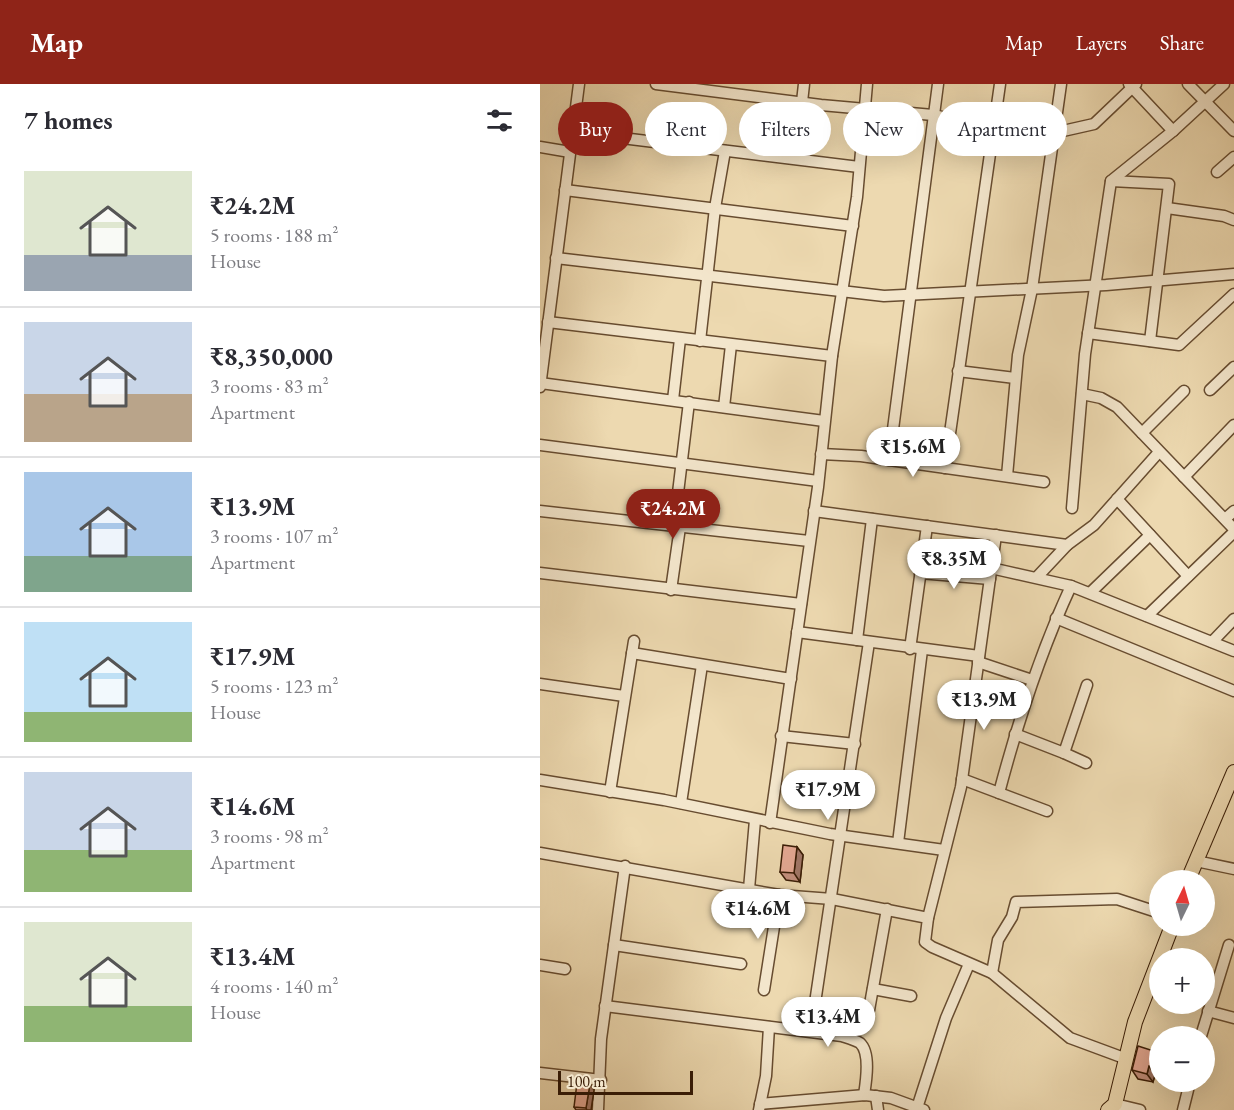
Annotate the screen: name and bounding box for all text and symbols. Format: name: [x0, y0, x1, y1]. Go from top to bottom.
text: Map: [30, 24, 83, 60]
text: Map: [1005, 29, 1043, 56]
text: Layers: [1076, 29, 1127, 56]
text: Share: [1160, 29, 1204, 56]
chip: Buy: [558, 102, 633, 156]
chip: Rent: [645, 102, 727, 156]
chip: Filters: [739, 102, 831, 156]
chip: New: [843, 102, 924, 156]
chip: Apartment: [936, 102, 1067, 156]
text: 7 homes: [24, 103, 113, 137]
icon: filters: [483, 104, 516, 137]
text: ₹24.2M: [210, 188, 295, 222]
icon: home: [72, 195, 144, 267]
text: 5 rooms · 188 m²: [210, 222, 338, 248]
text: House: [210, 248, 261, 274]
text: ₹8,350,000: [210, 339, 333, 373]
icon: home: [72, 346, 144, 418]
text: 3 rooms · 83 m²: [210, 373, 329, 399]
text: Apartment: [210, 399, 295, 425]
pin: ₹15.6M: [864, 427, 962, 478]
text: ₹15.6M: [880, 433, 946, 459]
text: ₹13.9M: [210, 489, 295, 523]
pin: ₹24.2M: [624, 489, 722, 540]
text: ₹24.2M: [640, 495, 706, 521]
icon: home: [72, 496, 144, 568]
text: 3 rooms · 107 m²: [210, 523, 338, 549]
pin: ₹8.35M: [905, 539, 1003, 590]
text: ₹8.35M: [921, 545, 987, 571]
text: Apartment: [210, 549, 295, 575]
text: ₹17.9M: [210, 639, 295, 673]
icon: home: [72, 646, 144, 718]
text: 5 rooms · 123 m²: [210, 673, 338, 699]
pin: ₹13.9M: [935, 680, 1033, 731]
text: ₹13.9M: [951, 686, 1017, 712]
text: House: [210, 699, 261, 725]
pin: ₹17.9M: [779, 770, 877, 821]
text: ₹17.9M: [795, 776, 861, 802]
text: ₹14.6M: [210, 789, 295, 823]
icon: home: [72, 796, 144, 868]
text: 3 rooms · 98 m²: [210, 823, 329, 849]
text: Apartment: [210, 849, 295, 875]
north arrow: [1149, 870, 1215, 936]
map controls: [1149, 870, 1215, 1092]
pin: ₹14.6M: [709, 889, 807, 940]
text: ₹14.6M: [725, 895, 791, 921]
text: ₹13.4M: [210, 939, 295, 973]
icon: home: [72, 946, 144, 1018]
button: +: [1149, 948, 1215, 1014]
text: 4 rooms · 140 m²: [210, 973, 338, 999]
pin: ₹13.4M: [779, 997, 877, 1048]
text: House: [210, 999, 261, 1025]
text: ₹13.4M: [795, 1003, 861, 1029]
button: −: [1149, 1026, 1215, 1092]
scale bar: [558, 1068, 693, 1096]
text: 100 m: [567, 1071, 606, 1092]

